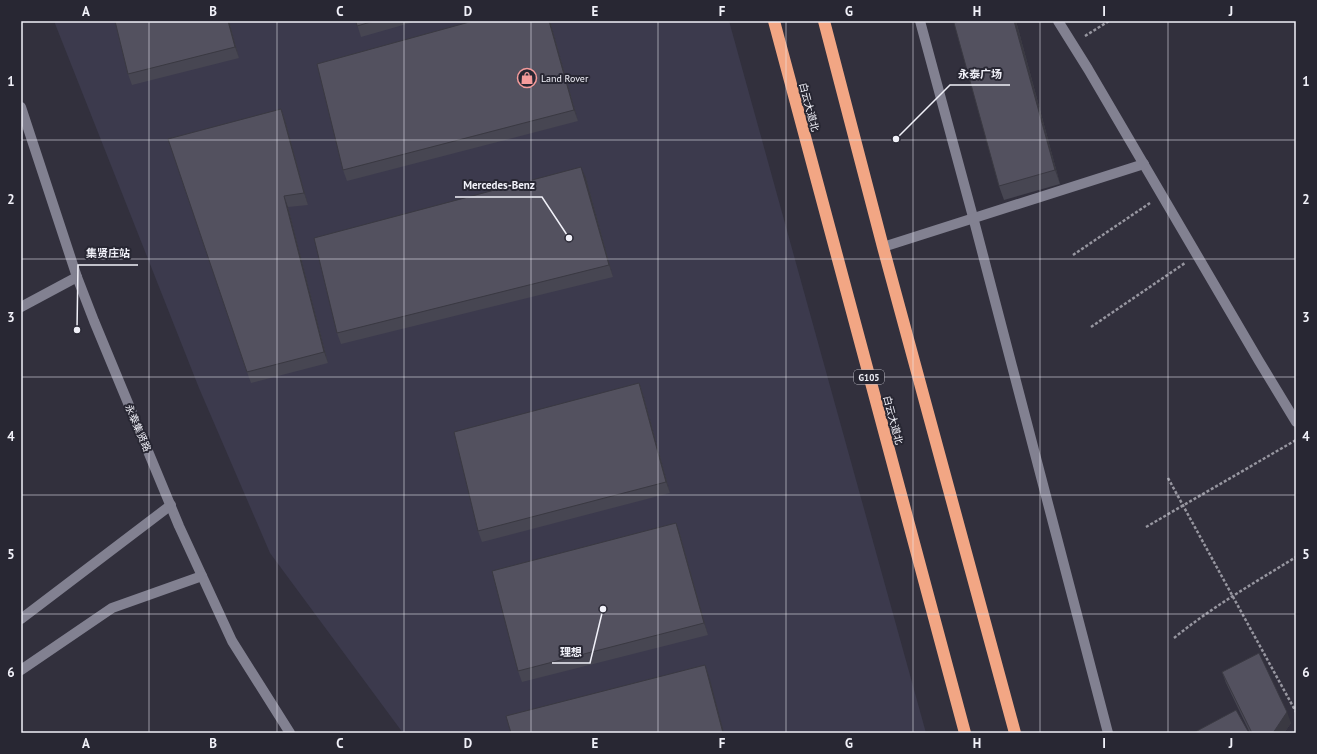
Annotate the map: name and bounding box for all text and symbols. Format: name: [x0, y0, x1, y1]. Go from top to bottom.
text: A: [82, 3, 90, 20]
text: B: [209, 3, 217, 20]
text: C: [336, 3, 344, 20]
text: D: [464, 3, 472, 20]
text: E: [592, 3, 599, 20]
text: F: [719, 3, 726, 20]
text: G: [845, 3, 853, 20]
text: H: [973, 3, 981, 20]
text: I: [1102, 3, 1106, 20]
text: J: [1228, 3, 1233, 20]
callout: 永泰广场: [950, 62, 1010, 85]
shop icon: Land Rover: [516, 67, 538, 89]
text: 永泰广场: [958, 67, 1002, 81]
place label: Land Rover: [541, 72, 589, 85]
text: 1: [7, 73, 15, 90]
text: 1: [1302, 73, 1310, 90]
street label: 白云大道北: [796, 81, 822, 133]
callout: Mercedes-Benz: [455, 174, 542, 197]
text: Mercedes-Benz: [463, 178, 535, 192]
text: 2: [7, 191, 15, 208]
text: 2: [1302, 191, 1310, 208]
callout: 集贤庄站: [78, 242, 138, 265]
text: 集贤庄站: [86, 246, 130, 260]
text: 3: [7, 309, 15, 326]
text: 3: [1302, 309, 1310, 326]
road number: G105: [854, 370, 884, 384]
street label: 白云大道北: [880, 394, 906, 446]
street label: 永泰集贤路: [122, 402, 154, 454]
text: 4: [7, 428, 15, 445]
text: 4: [1302, 428, 1310, 445]
text: 5: [7, 546, 15, 563]
text: 5: [1302, 546, 1310, 563]
callout: 理想: [552, 640, 590, 663]
text: 理想: [560, 645, 582, 659]
text: 6: [7, 664, 15, 681]
text: 6: [1302, 664, 1310, 681]
text: A: [82, 735, 90, 752]
text: B: [209, 735, 217, 752]
text: C: [336, 735, 344, 752]
text: D: [464, 735, 472, 752]
text: E: [592, 735, 599, 752]
text: F: [719, 735, 726, 752]
text: G: [845, 735, 853, 752]
text: H: [973, 735, 981, 752]
text: I: [1102, 735, 1106, 752]
text: J: [1228, 735, 1233, 752]

